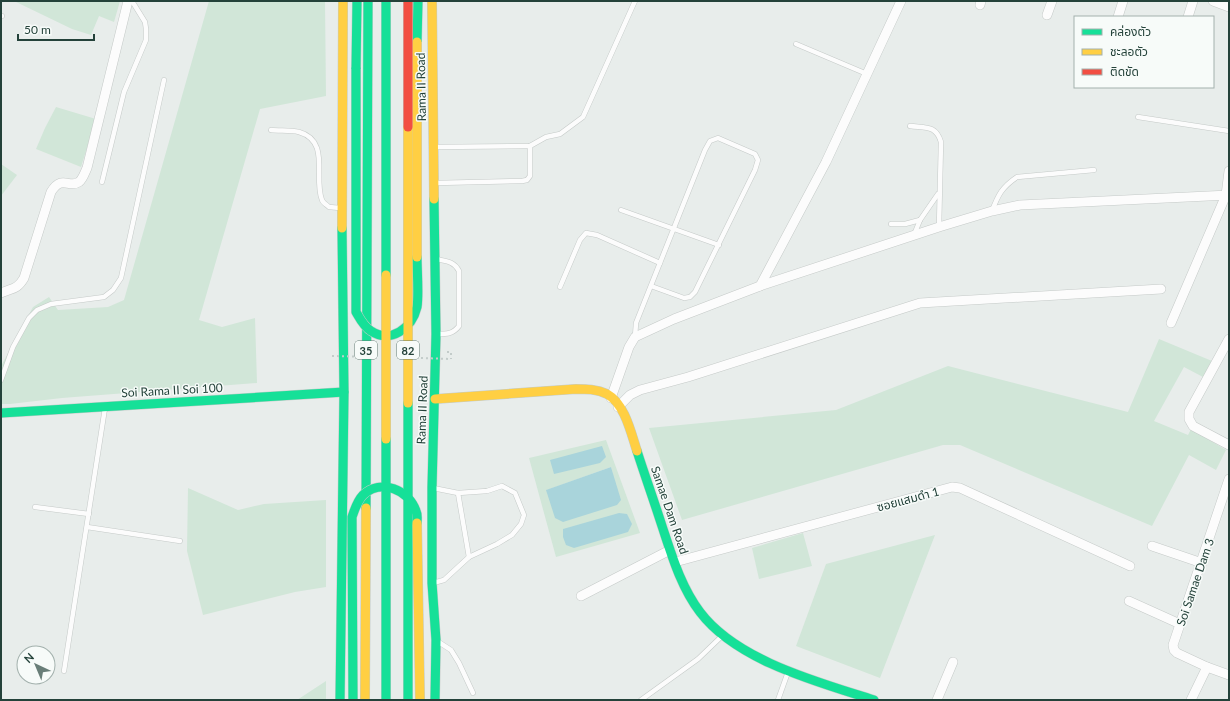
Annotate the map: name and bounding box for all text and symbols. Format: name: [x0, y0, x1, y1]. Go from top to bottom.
scale bar: [18, 16, 94, 42]
legend: [1074, 16, 1214, 88]
text: 50 m: [24, 22, 51, 37]
text: คล่องตัว: [1110, 24, 1151, 39]
text: ชะลอตัว: [1110, 44, 1148, 59]
street label: Rama II Road: [413, 53, 429, 121]
text: ติดขัด: [1110, 64, 1139, 79]
road number: 35: [355, 341, 377, 359]
road number: 82: [397, 341, 419, 359]
street label: Rama II Road: [413, 375, 431, 445]
street label: Soi Rama II Soi 100: [121, 380, 223, 400]
street label: Samae Dam Road: [648, 464, 692, 556]
street label: ซอยแสมดำ 1: [875, 483, 941, 515]
street label: Soi Samae Dam 3: [1173, 536, 1217, 628]
north arrow: [16, 645, 56, 685]
text: N: [21, 650, 36, 665]

